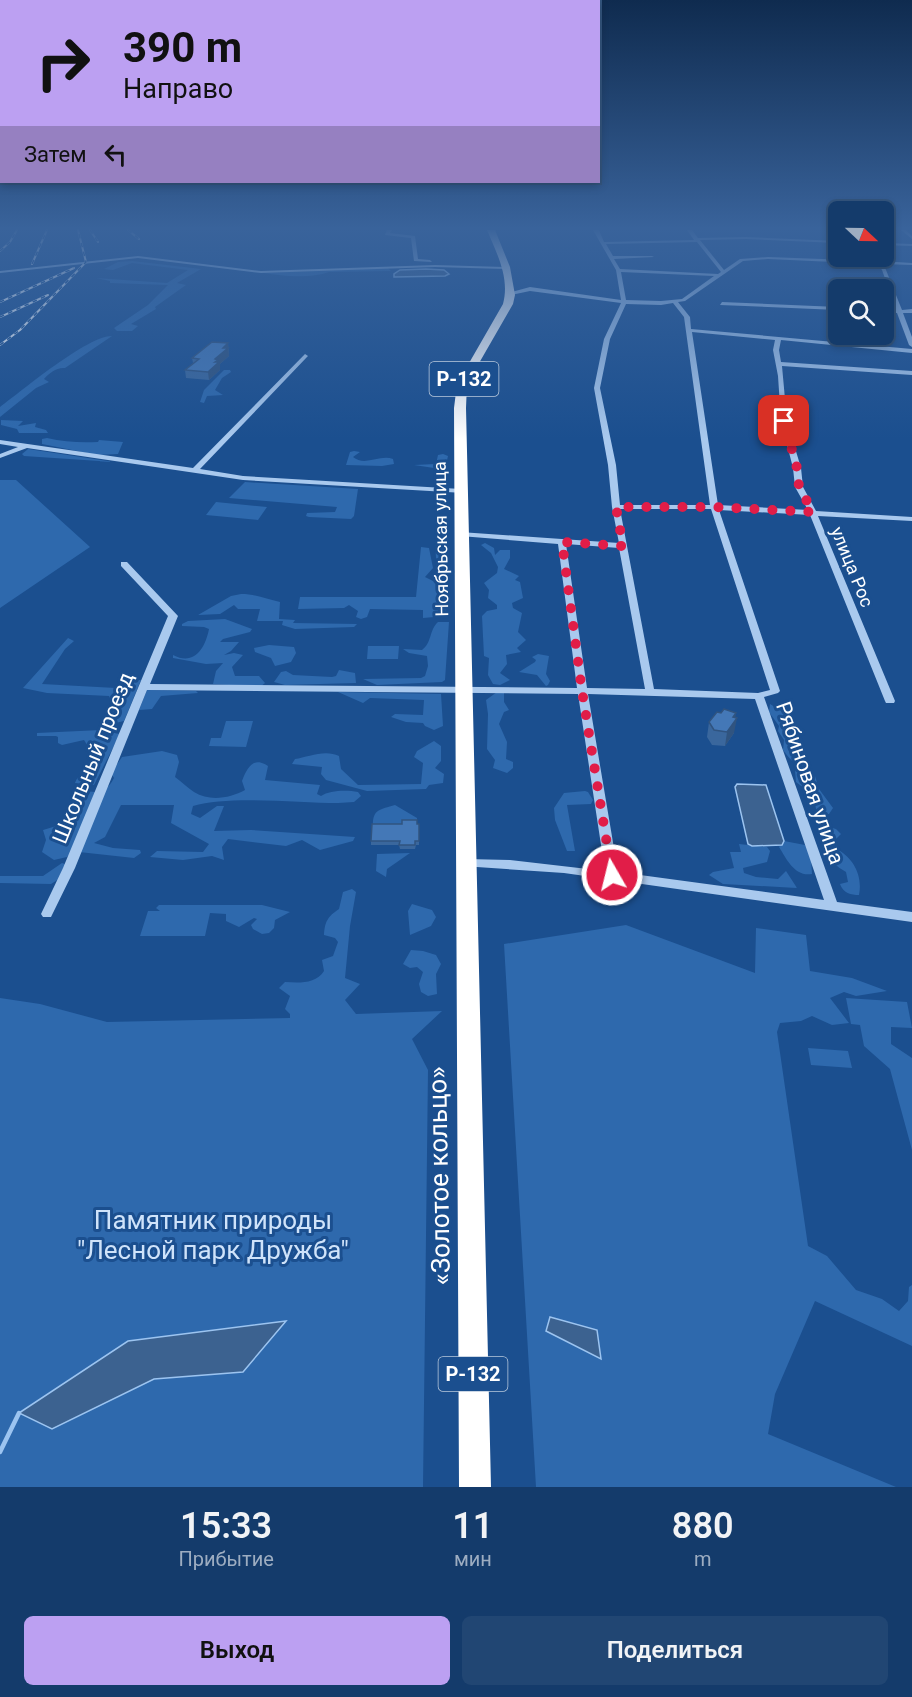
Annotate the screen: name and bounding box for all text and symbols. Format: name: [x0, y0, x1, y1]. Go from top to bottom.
text: 390 m: [123, 23, 242, 72]
icon: right: [24, 24, 102, 102]
text: Направо: [123, 73, 233, 105]
icon: left: [99, 138, 132, 171]
text: Затем: [24, 142, 87, 167]
north arrow: [828, 201, 894, 267]
map controls: [828, 201, 894, 345]
button: search: [828, 279, 894, 345]
road number: Р-132: [430, 362, 498, 396]
pin: [758, 395, 809, 446]
icon: arrive: [767, 404, 800, 437]
street label: Ноябрьская улица: [429, 461, 452, 617]
street label: улица Рос: [827, 524, 878, 610]
street label: Школьный проезд: [48, 669, 138, 847]
street label: Рябиновая улица: [771, 699, 849, 867]
position arrow: [580, 843, 644, 907]
street label: «Золотое кольцо»: [422, 1066, 456, 1286]
park label: Памятник природы "Лесной парк Дружба": [77, 1205, 349, 1265]
road number: Р-132: [438, 1357, 508, 1391]
text: 15:33: [180, 1505, 272, 1547]
text: 11: [452, 1505, 493, 1547]
text: 880: [672, 1505, 734, 1547]
text: Прибытие: [178, 1547, 274, 1571]
text: мин: [454, 1547, 492, 1571]
text: m: [694, 1547, 711, 1571]
button: Выход: [24, 1616, 450, 1685]
button: Поделиться: [462, 1616, 888, 1685]

